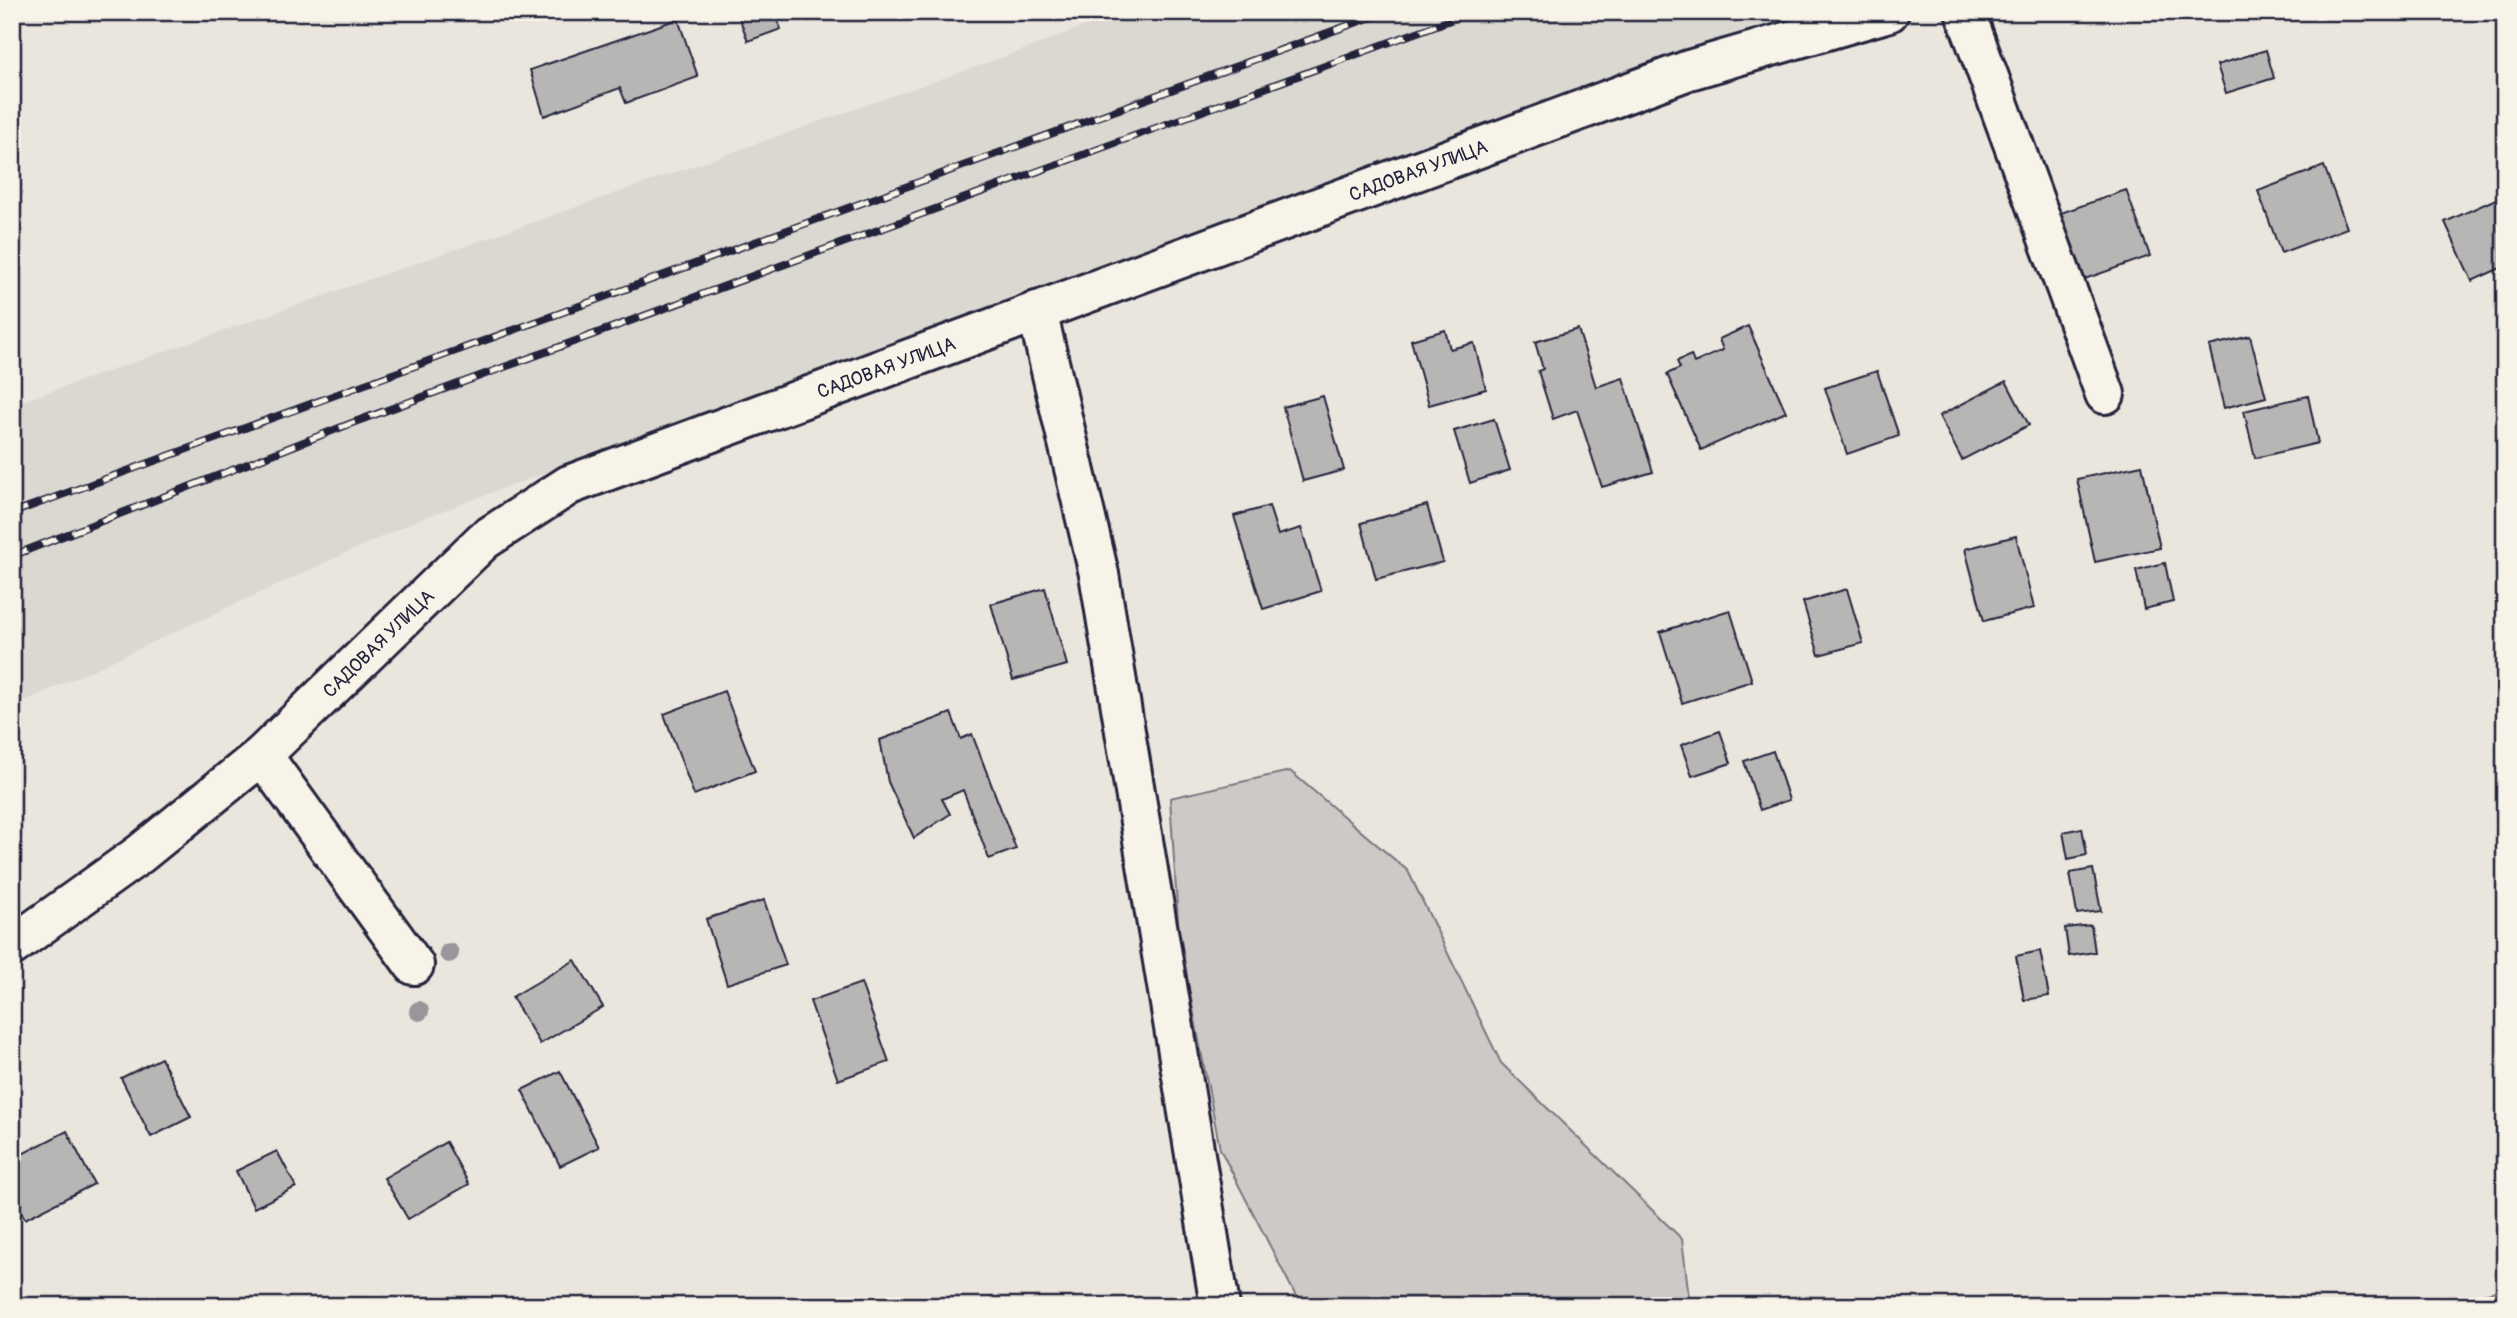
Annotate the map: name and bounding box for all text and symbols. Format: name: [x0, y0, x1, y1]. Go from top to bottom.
street label: САДОВАЯ УЛИЦА: [1346, 135, 1491, 207]
street label: САДОВАЯ УЛИЦА: [814, 332, 959, 404]
street label: САДОВАЯ УЛИЦА: [318, 584, 439, 703]

